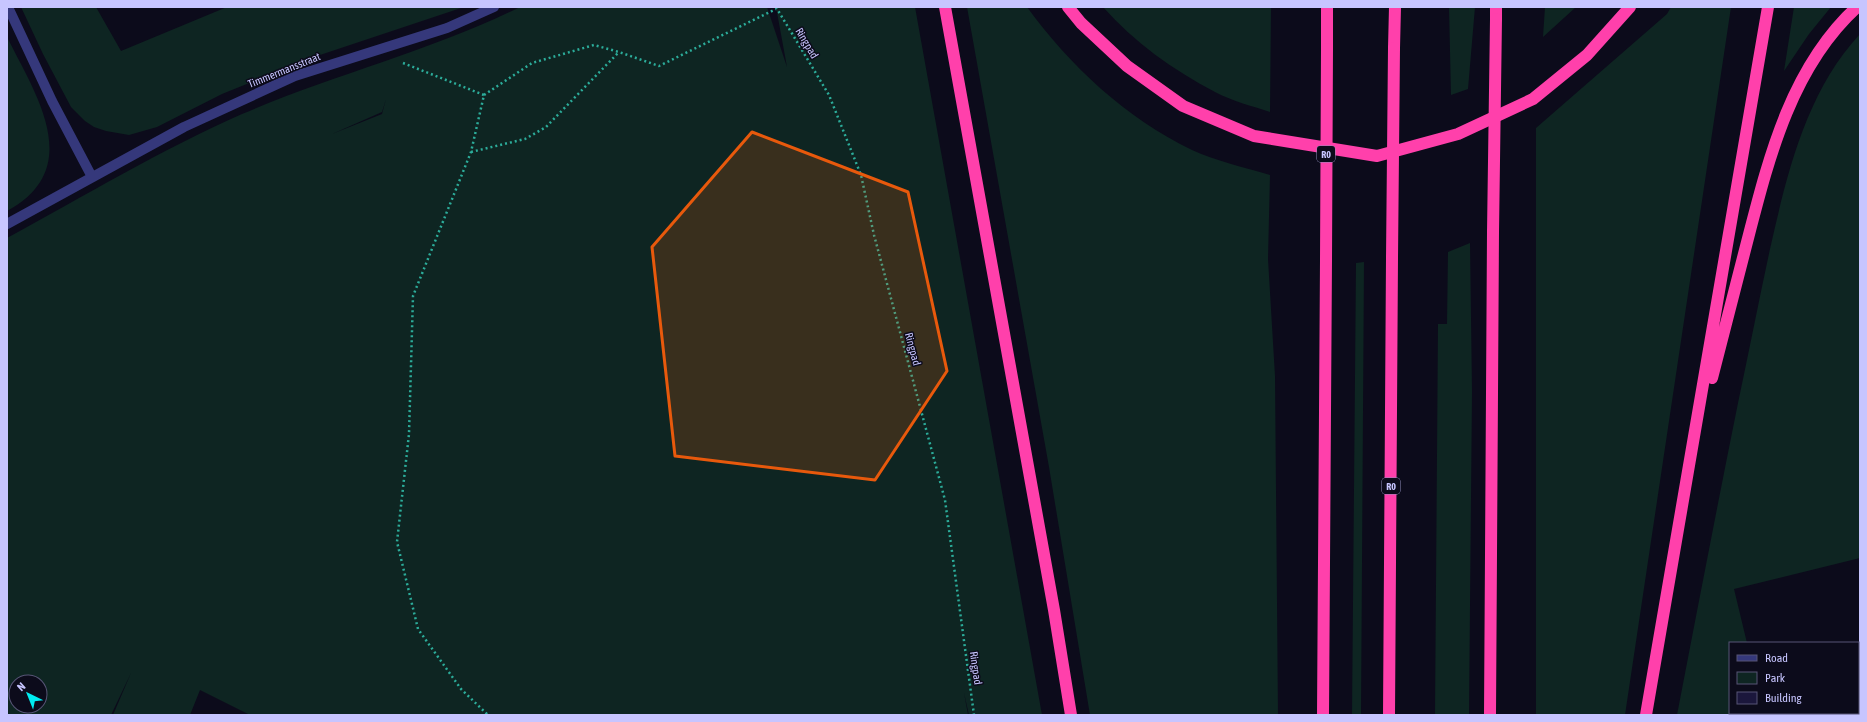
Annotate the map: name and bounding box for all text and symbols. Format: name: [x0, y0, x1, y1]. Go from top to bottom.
street label: Ringpad: [793, 25, 821, 61]
street label: Timmermansstraat: [246, 50, 322, 90]
road number: R0: [1317, 146, 1335, 162]
street label: Ringpad: [903, 331, 923, 367]
road number: R0: [1382, 478, 1400, 494]
legend: [1729, 642, 1859, 714]
street label: Ringpad: [968, 651, 984, 685]
text: Road: [1765, 651, 1788, 665]
text: Park: [1765, 671, 1786, 685]
north arrow: [8, 674, 48, 714]
text: N: [15, 680, 28, 693]
text: Building: [1765, 691, 1803, 705]

